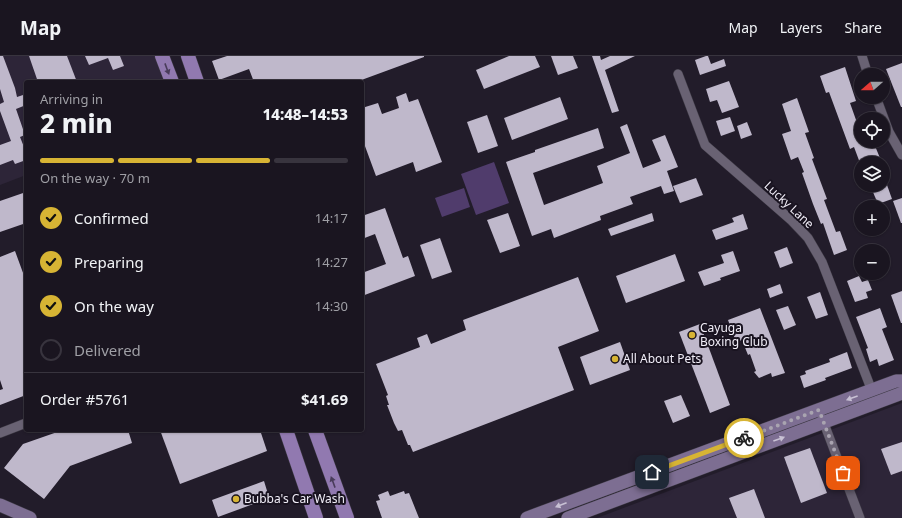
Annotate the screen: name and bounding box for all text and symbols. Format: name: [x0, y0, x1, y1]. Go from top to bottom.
text: Map: [20, 15, 61, 41]
text: Map: [729, 18, 758, 37]
text: Layers: [780, 18, 822, 37]
text: Share: [844, 18, 882, 37]
one-way arrow: [165, 63, 171, 75]
north arrow: [854, 68, 890, 104]
map controls: [854, 68, 890, 280]
text: Arriving in: [40, 90, 103, 108]
text: 14:48–14:53: [263, 104, 348, 124]
text: 2 min: [40, 105, 113, 141]
button: locate: [854, 112, 890, 148]
button: layers: [854, 156, 890, 192]
text: On the way · 70 m: [40, 169, 150, 187]
street label: Lucky Lane: [761, 177, 818, 232]
button: +: [854, 200, 890, 236]
icon: check: [40, 207, 62, 229]
text: Confirmed: [74, 208, 149, 228]
text: 14:17: [315, 209, 348, 227]
button: −: [854, 244, 890, 280]
icon: check: [40, 251, 62, 273]
text: Preparing: [74, 252, 144, 272]
text: 14:27: [315, 253, 348, 271]
icon: check: [40, 295, 62, 317]
text: On the way: [74, 296, 154, 316]
text: 14:30: [315, 297, 348, 315]
place label: Cayuga Boxing Club: [700, 319, 768, 350]
marker: Cayuga Boxing Club: [687, 330, 697, 340]
text: Delivered: [74, 340, 141, 360]
place label: All About Pets: [623, 350, 702, 367]
marker: All About Pets: [610, 354, 620, 364]
text: Order #5761: [40, 389, 129, 409]
text: $41.69: [301, 389, 348, 409]
one-way arrow: [846, 395, 858, 401]
courier: [724, 418, 764, 458]
icon: bike: [733, 427, 755, 449]
one-way arrow: [774, 435, 786, 441]
pin: [635, 455, 669, 489]
pin: [826, 456, 860, 490]
icon: home: [641, 461, 663, 483]
icon: bag: [832, 462, 854, 484]
one-way arrow: [330, 475, 336, 487]
place label: Bubba's Car Wash: [244, 490, 345, 507]
marker: Bubba's Car Wash: [231, 494, 241, 504]
one-way arrow: [555, 502, 567, 508]

